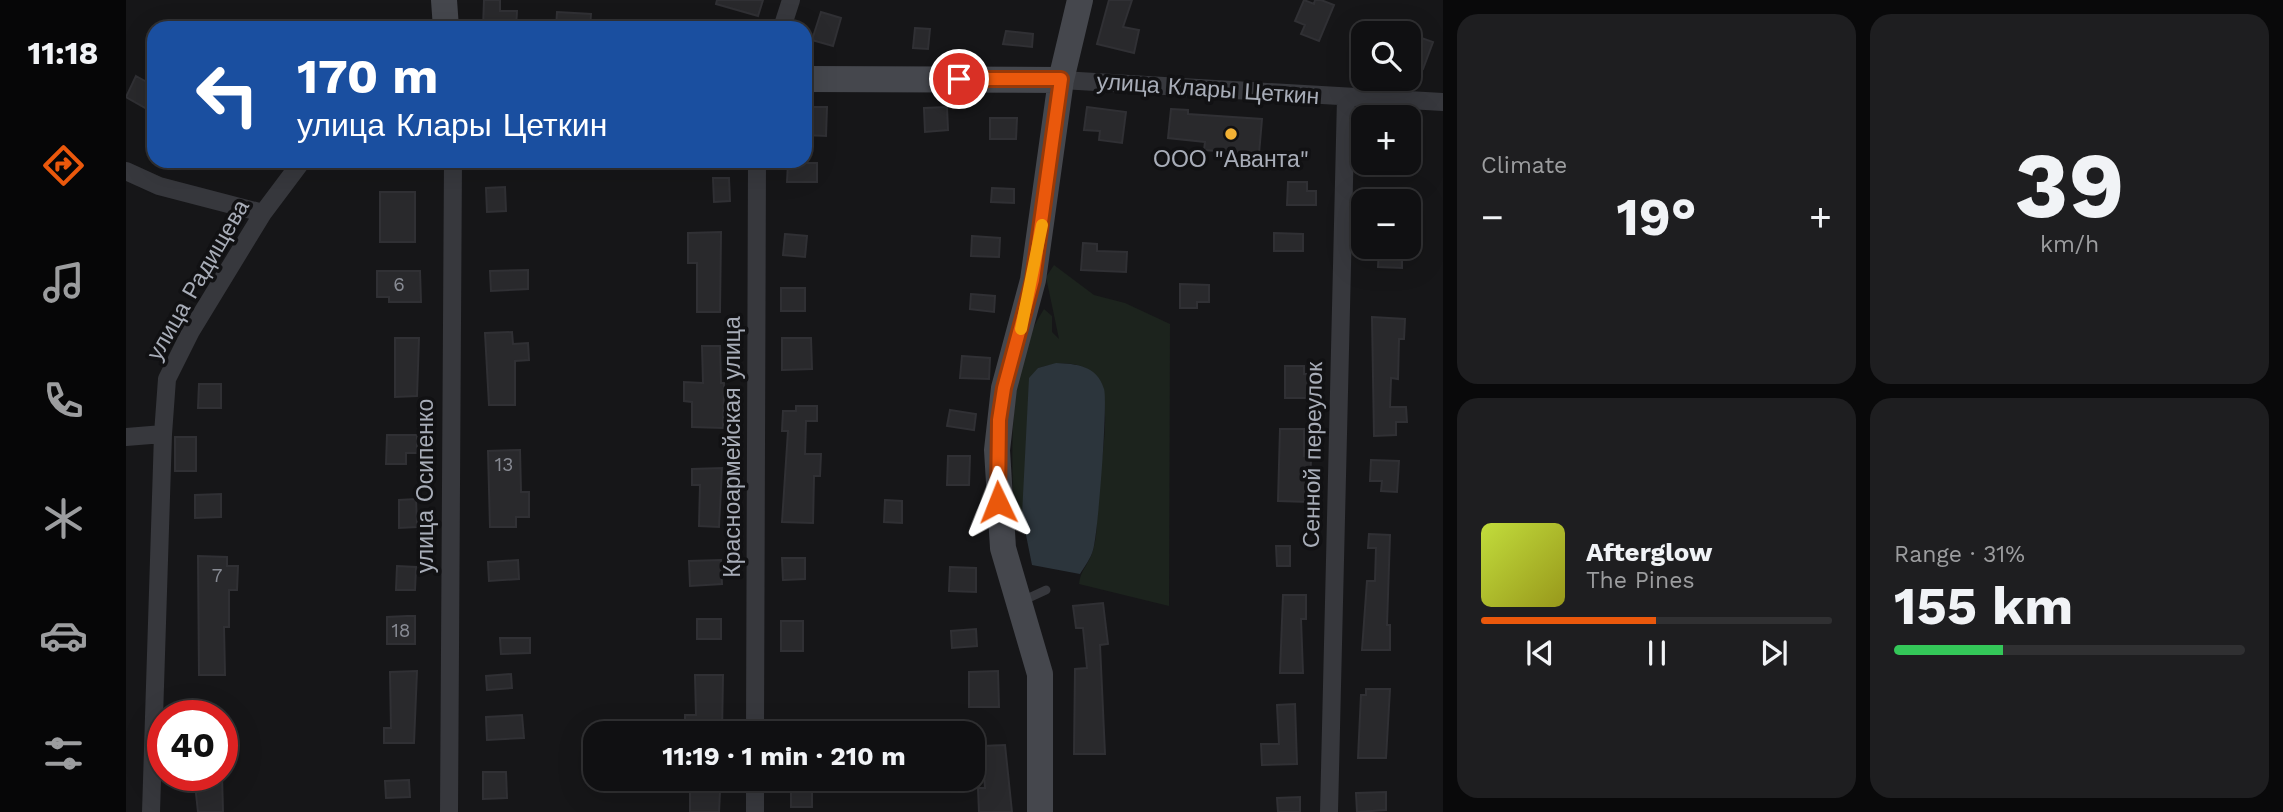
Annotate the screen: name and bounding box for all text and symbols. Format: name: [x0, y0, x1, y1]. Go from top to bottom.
map controls: [1351, 21, 1421, 259]
button: search: [1351, 21, 1421, 91]
text: 11:18: [27, 34, 99, 72]
text: 170 m: [297, 47, 438, 105]
icon: left: [182, 49, 273, 140]
pin: [929, 49, 989, 109]
icon: arrive: [940, 60, 978, 98]
street label: улица Клары Цеткин: [1096, 68, 1320, 110]
button: +: [1351, 105, 1421, 175]
text: улица Клары Цеткин: [297, 106, 607, 144]
marker: ООО "Аванта": [1223, 126, 1239, 142]
text: 39: [2014, 132, 2125, 239]
icon: directions: [39, 141, 88, 190]
place label: ООО "Аванта": [1153, 146, 1309, 173]
text: Climate: [1481, 152, 1567, 179]
text: 19°: [1616, 187, 1697, 248]
button: −: [1351, 189, 1421, 259]
street label: улица Радищева: [141, 195, 255, 365]
text: −: [1481, 195, 1504, 239]
text: +: [1809, 195, 1832, 239]
text: km/h: [2040, 231, 2099, 258]
icon: music: [39, 258, 88, 307]
house number: 6: [393, 273, 405, 296]
street label: Красноармейская улица: [719, 316, 746, 578]
street label: Сенной переулок: [1298, 361, 1328, 548]
icon: phone: [39, 376, 88, 425]
street label: улица Осипенко: [412, 399, 439, 573]
house number: 13: [495, 453, 513, 476]
position arrow: [961, 465, 1035, 539]
icon: climate: [39, 494, 88, 543]
text: Afterglow: [1586, 537, 1712, 567]
text: Range · 31%: [1894, 541, 2025, 568]
house number: 7: [212, 564, 222, 587]
text: The Pines: [1586, 567, 1695, 594]
text: 155 km: [1894, 576, 2073, 637]
icon: car: [39, 611, 88, 660]
house number: 18: [391, 619, 411, 642]
icon: previous: [1521, 634, 1559, 672]
icon: pause: [1638, 634, 1676, 672]
icon: next: [1755, 634, 1793, 672]
speed limit sign: 40: [147, 700, 238, 791]
icon: filters: [39, 729, 88, 778]
text: 11:19 · 1 min · 210 m: [662, 741, 906, 771]

